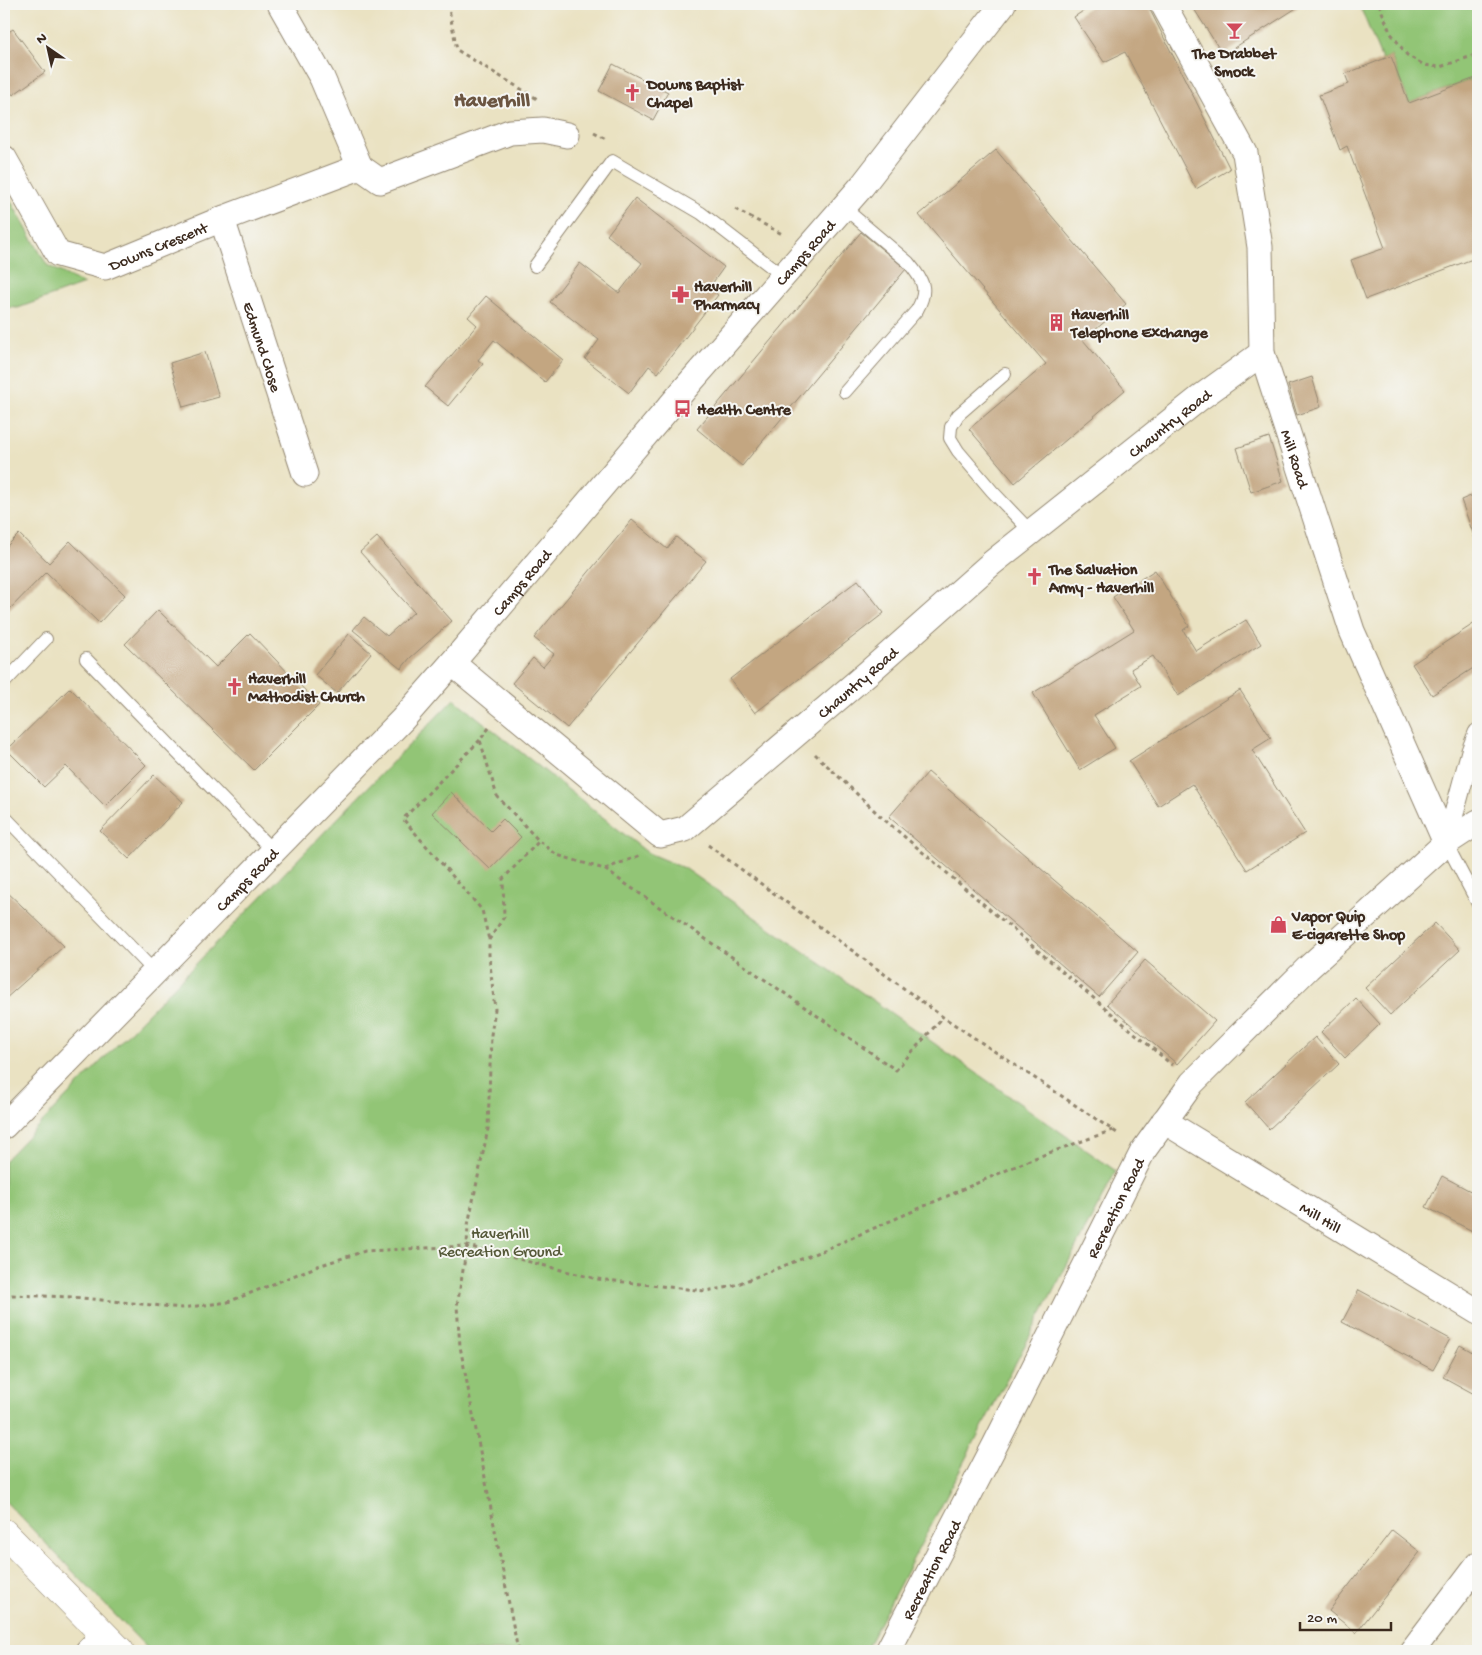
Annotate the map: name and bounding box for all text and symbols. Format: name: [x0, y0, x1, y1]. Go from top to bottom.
bar icon: The Drabbet Smock: [1224, 21, 1244, 41]
north arrow: [22, 22, 72, 72]
text: N: [34, 30, 51, 49]
place label: The Drabbet Smock: [1190, 46, 1277, 83]
place label: Downs Baptist Chapel: [645, 77, 744, 114]
church icon: Downs Baptist Chapel: [623, 82, 643, 102]
district label: Haverhill: [454, 90, 531, 115]
street label: Camps Road: [773, 216, 842, 291]
street label: Downs Crescent: [106, 219, 213, 278]
place label: Haverhill Pharmacy: [693, 279, 760, 316]
pharmacy icon: Haverhill Pharmacy: [670, 284, 690, 304]
street label: Edmund Close: [237, 300, 284, 396]
place label: Haverhill Telephone Exchange: [1069, 307, 1209, 344]
building icon: Haverhill Telephone Exchange: [1047, 312, 1067, 332]
street label: Chauntry Road: [1126, 386, 1217, 464]
bus stop icon: Health Centre: [673, 398, 693, 418]
place label: Health Centre: [697, 402, 791, 421]
street label: Mill Road: [1274, 428, 1312, 493]
street label: Camps Road: [490, 546, 558, 621]
place label: The Salvation Army - Haverhill: [1047, 562, 1155, 599]
church icon: The Salvation Army - Haverhill: [1025, 567, 1045, 587]
street label: Chauntry Road: [815, 643, 905, 724]
place label: Haverhill Mathodist Church: [248, 671, 365, 708]
church icon: Haverhill Mathodist Church: [224, 676, 244, 696]
street label: Camps Road: [213, 844, 285, 917]
place label: Vapor Quip E-cigarette Shop: [1291, 909, 1405, 946]
shop icon: Vapor Quip E-cigarette Shop: [1268, 914, 1288, 934]
street label: Recreation Road: [1085, 1154, 1152, 1262]
street label: Mill Hill: [1295, 1200, 1344, 1239]
park label: Haverhill Recreation Ground: [438, 1226, 563, 1263]
street label: Recreation Road: [900, 1517, 968, 1624]
scale bar: [1300, 1600, 1391, 1632]
text: 20 m: [1307, 1610, 1337, 1628]

